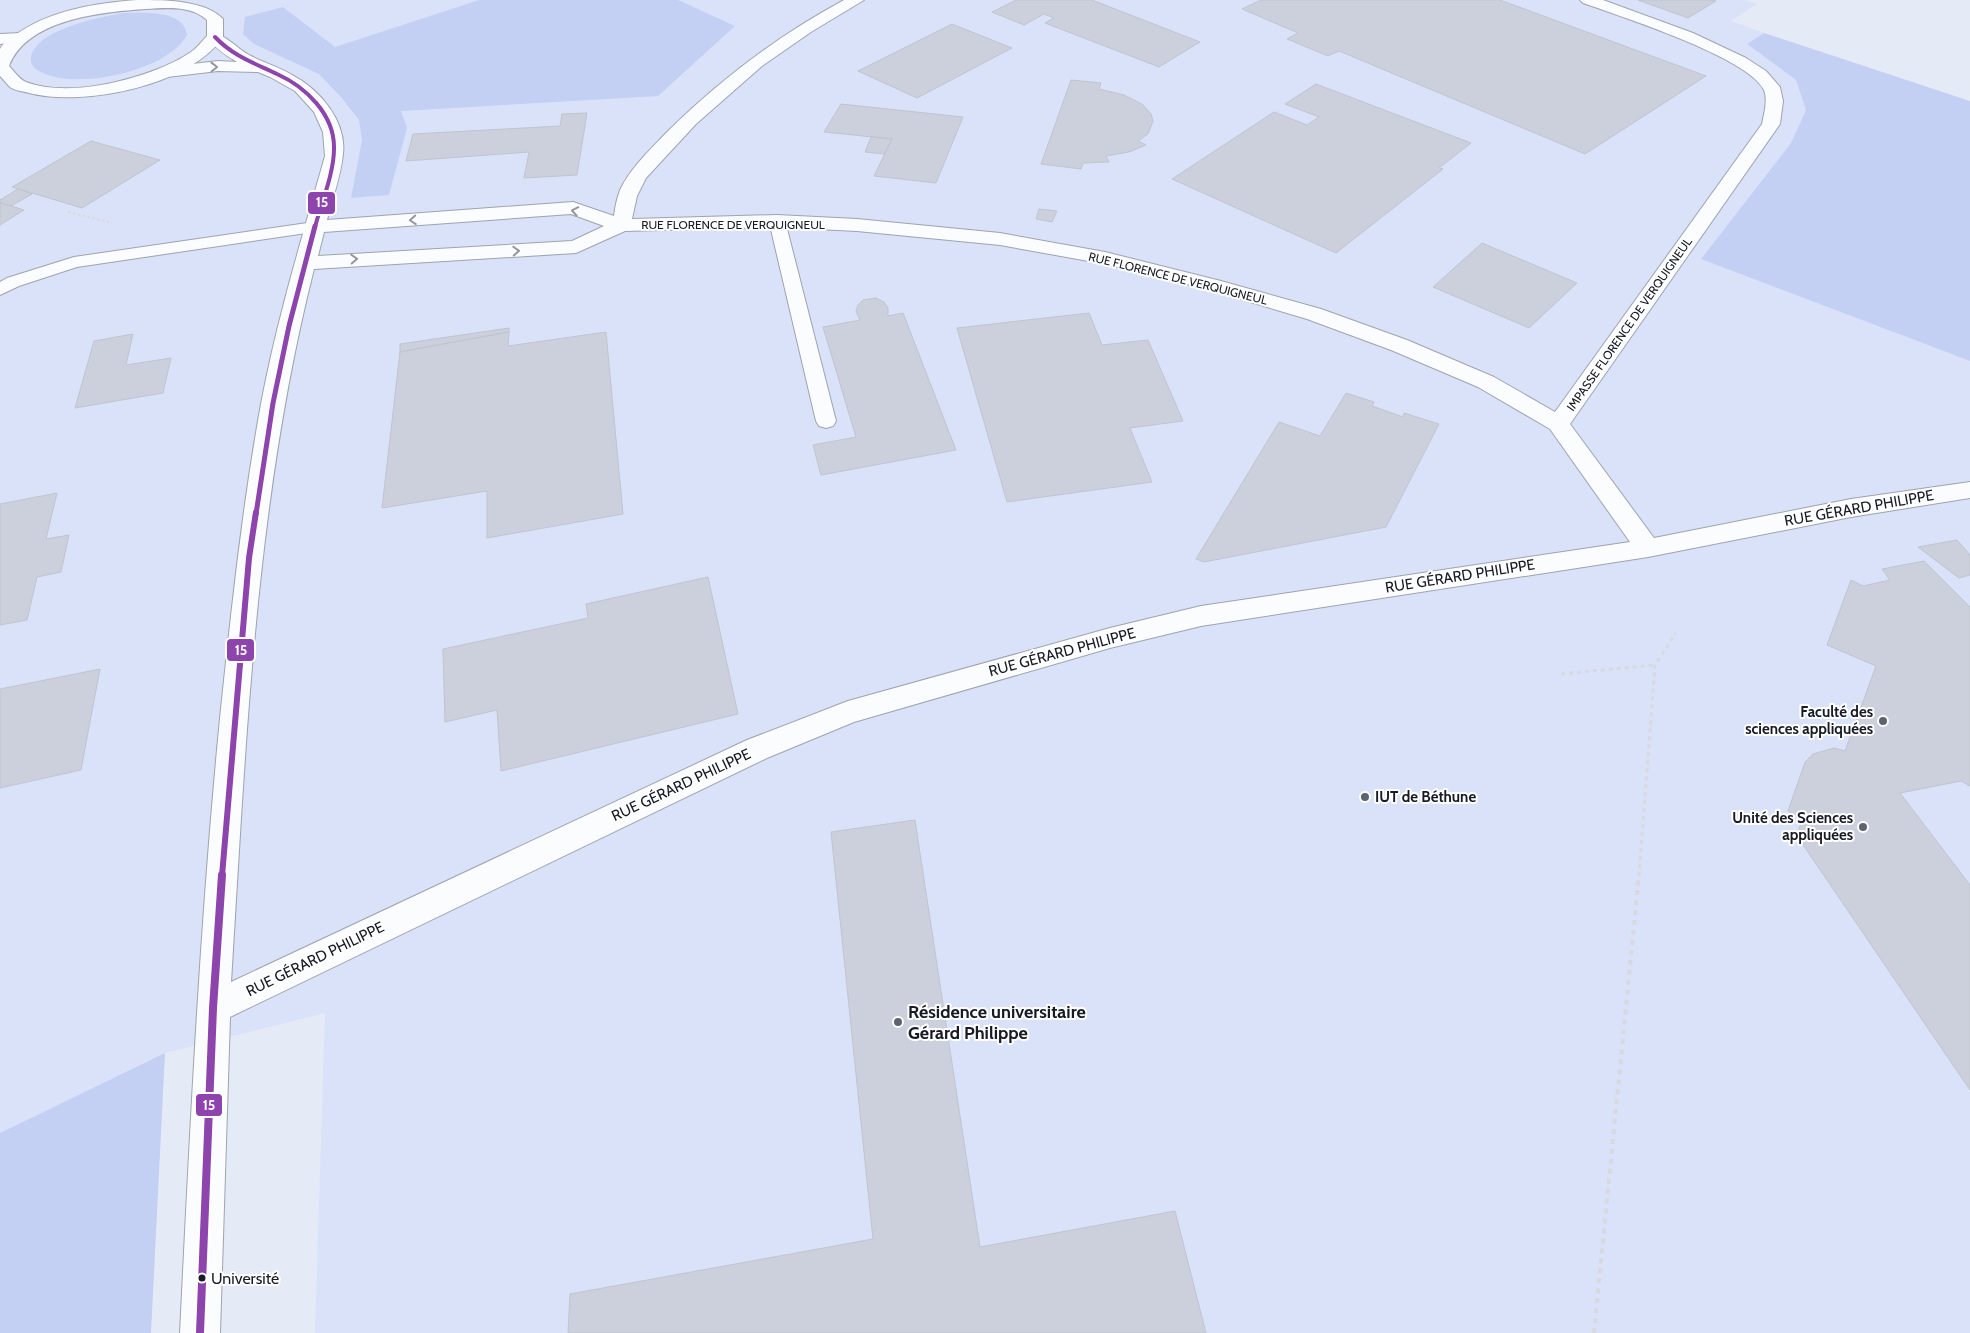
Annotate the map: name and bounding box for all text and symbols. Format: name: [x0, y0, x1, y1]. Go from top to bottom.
one-way arrow: [211, 62, 219, 72]
line badge: 15: [307, 191, 336, 215]
text: 15: [316, 193, 328, 211]
one-way arrow: [570, 206, 579, 216]
one-way arrow: [409, 214, 417, 225]
street label: RUE FLORENCE DE VERQUIGNEUL: [641, 217, 825, 232]
street label: IMPASSE FLORENCE DE VERQUIGNEUL: [1563, 234, 1695, 414]
one-way arrow: [512, 245, 520, 256]
street label: RUE FLORENCE DE VERQUIGNEUL: [1087, 248, 1269, 308]
one-way arrow: [350, 254, 358, 265]
street label: RUE GÉRARD PHILIPPE: [1783, 485, 1935, 530]
street label: RUE GÉRARD PHILIPPE: [1384, 554, 1536, 597]
street label: RUE GÉRARD PHILIPPE: [986, 623, 1137, 680]
line badge: 15: [226, 638, 255, 662]
text: 15: [235, 641, 247, 659]
place label: Faculté des sciences appliquées: [1745, 703, 1873, 738]
marker: Faculté des sciences appliquées: [1877, 715, 1889, 727]
street label: RUE GÉRARD PHILIPPE: [608, 744, 753, 825]
place label: IUT de Béthune: [1375, 788, 1476, 806]
marker: IUT de Béthune: [1359, 791, 1371, 803]
place label: Unité des Sciences appliquées: [1732, 809, 1853, 844]
marker: Unité des Sciences appliquées: [1857, 821, 1869, 833]
street label: RUE GÉRARD PHILIPPE: [243, 917, 387, 1000]
place label: Résidence universitaire Gérard Philippe: [908, 1001, 1086, 1044]
marker: Résidence universitaire Gérard Philippe: [892, 1016, 904, 1028]
line badge: 15: [195, 1093, 223, 1117]
text: 15: [203, 1096, 215, 1114]
place label: Université: [211, 1269, 279, 1288]
marker: Université: [197, 1273, 207, 1283]

